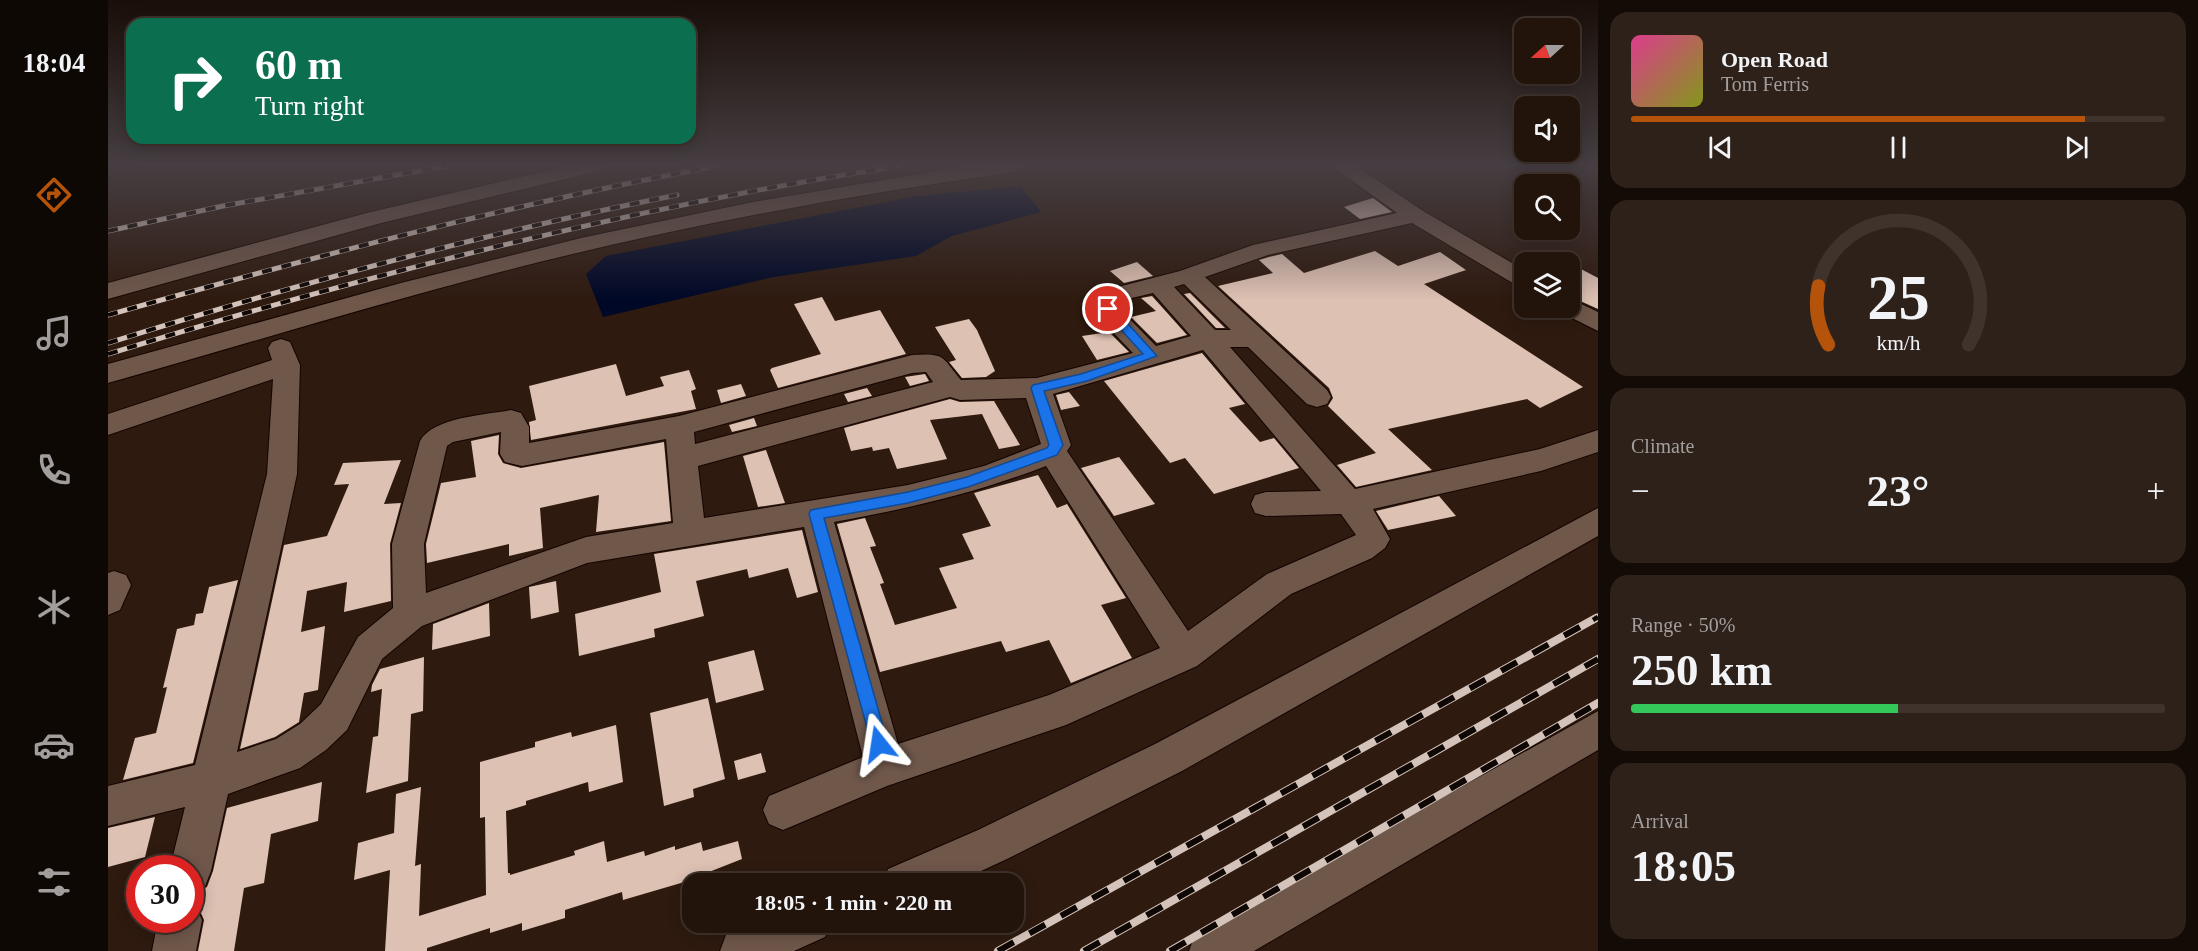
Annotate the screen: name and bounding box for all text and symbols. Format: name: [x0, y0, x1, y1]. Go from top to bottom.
north arrow: [1514, 18, 1580, 84]
map controls: [1514, 18, 1580, 318]
icon: right: [156, 42, 234, 120]
text: 60 m: [255, 42, 343, 88]
text: Open Road: [1721, 47, 1828, 72]
text: 18:04: [23, 48, 86, 78]
text: Tom Ferris: [1721, 73, 1809, 95]
text: Turn right: [255, 91, 364, 121]
button: sound: [1514, 96, 1580, 162]
icon: previous: [1704, 131, 1737, 164]
icon: pause: [1882, 131, 1915, 164]
icon: next: [2060, 131, 2093, 164]
icon: directions: [33, 174, 75, 216]
button: search: [1514, 174, 1580, 240]
button: layers: [1514, 252, 1580, 318]
text: 25: [1867, 263, 1929, 332]
pin: [1082, 283, 1133, 334]
icon: arrive: [1091, 292, 1124, 325]
icon: music: [33, 312, 75, 354]
text: km/h: [1876, 331, 1920, 355]
text: Climate: [1631, 435, 1694, 457]
icon: phone: [33, 449, 75, 491]
text: 23°: [1867, 466, 1930, 516]
text: −: [1631, 473, 1650, 509]
text: +: [2146, 473, 2165, 509]
icon: climate: [33, 586, 75, 628]
text: Range · 50%: [1631, 614, 1735, 636]
text: 250 km: [1631, 645, 1772, 695]
position arrow: [847, 712, 911, 776]
icon: car: [33, 724, 75, 766]
text: Arrival: [1631, 810, 1689, 832]
text: 18:05: [1631, 841, 1736, 891]
speed limit sign: 30: [126, 855, 204, 933]
icon: filters: [33, 861, 75, 903]
text: 18:05 · 1 min · 220 m: [754, 890, 952, 915]

